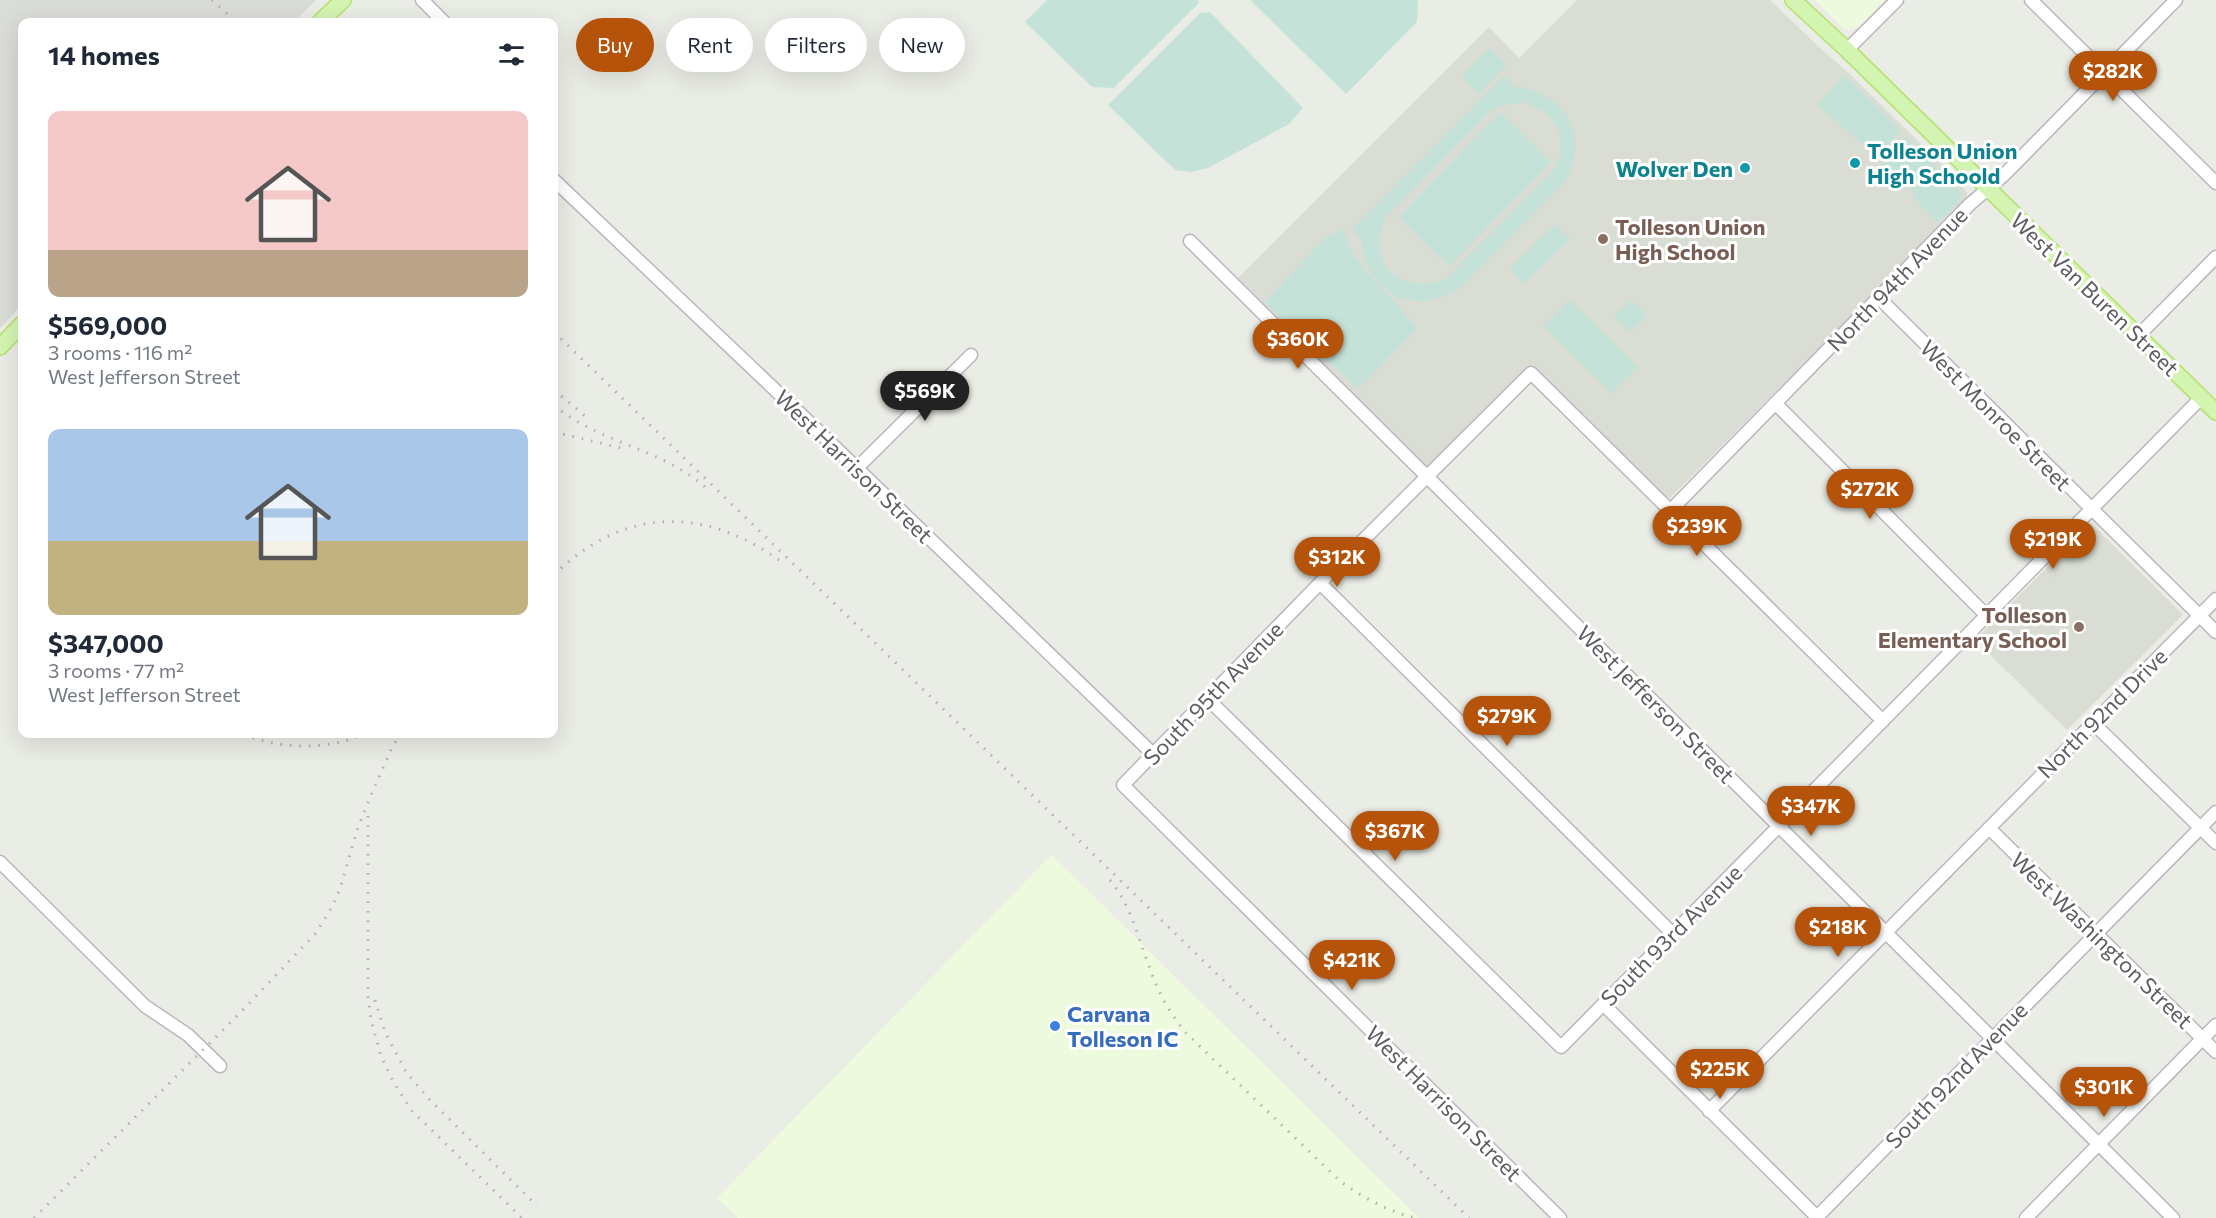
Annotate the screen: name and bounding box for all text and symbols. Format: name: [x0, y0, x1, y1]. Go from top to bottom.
chip: Buy: [576, 18, 654, 72]
chip: Rent: [666, 18, 753, 72]
chip: Filters: [765, 18, 867, 72]
chip: New: [879, 18, 965, 72]
icon: filters: [495, 38, 528, 71]
text: 14 homes: [48, 39, 160, 70]
pin: $282K: [2071, 51, 2155, 102]
text: $282K: [2083, 58, 2143, 82]
place label: Tolleson Union High Schoold: [1867, 137, 2017, 189]
icon: home: [234, 150, 342, 258]
place label: Wolver Den: [1616, 155, 1733, 182]
marker: Tolleson Union High Schoold: [1848, 156, 1862, 170]
marker: Wolver Den: [1738, 161, 1752, 175]
street label: North 94th Avenue: [1821, 201, 1973, 357]
street label: West Van Buren Street: [2005, 207, 2185, 381]
place label: Tolleson Union High School: [1615, 213, 1765, 265]
marker: Tolleson Union High School: [1596, 232, 1610, 246]
text: $569,000: [48, 309, 167, 340]
pin: $360K: [1256, 319, 1340, 370]
text: $360K: [1267, 326, 1329, 350]
street label: West Monroe Street: [1915, 334, 2077, 496]
text: 3 rooms · 116 m²: [48, 340, 192, 364]
text: West Jefferson Street: [48, 364, 241, 388]
pin: $569K: [883, 371, 967, 422]
text: $569K: [894, 378, 956, 402]
street label: West Harrison Street: [769, 384, 939, 548]
icon: home: [234, 468, 342, 576]
pin: $272K: [1828, 469, 1912, 520]
text: $272K: [1840, 476, 1900, 500]
pin: $239K: [1655, 506, 1739, 557]
text: $239K: [1667, 513, 1727, 537]
pin: $219K: [2011, 519, 2095, 570]
text: $219K: [2024, 526, 2082, 550]
pin: $312K: [1295, 537, 1379, 588]
text: $312K: [1308, 544, 1366, 568]
place label: Tolleson Elementary School: [1878, 601, 2067, 653]
street label: South 95th Avenue: [1138, 616, 1288, 770]
street label: West Jefferson Street: [1571, 619, 1741, 789]
marker: Tolleson Elementary School: [2072, 620, 2086, 634]
text: $347,000: [48, 627, 164, 658]
street label: North 92nd Drive: [2031, 642, 2173, 784]
text: 3 rooms · 77 m²: [48, 658, 184, 682]
text: West Jefferson Street: [48, 682, 241, 706]
pin: $279K: [1465, 696, 1549, 747]
text: $279K: [1477, 703, 1537, 727]
pin: $347K: [1769, 786, 1853, 837]
text: $347K: [1781, 793, 1841, 817]
pin: $367K: [1353, 811, 1437, 862]
text: $367K: [1365, 818, 1425, 842]
street label: West Washington Street: [2005, 846, 2199, 1034]
street label: South 93rd Avenue: [1595, 859, 1747, 1011]
pin: $218K: [1796, 907, 1880, 958]
text: $218K: [1809, 914, 1867, 938]
pin: $421K: [1310, 940, 1394, 991]
text: $421K: [1323, 947, 1381, 971]
street label: South 92nd Avenue: [1879, 996, 2033, 1154]
place label: Carvana Tolleson IC: [1067, 1000, 1179, 1052]
marker: Carvana Tolleson IC: [1048, 1019, 1062, 1033]
street label: West Harrison Street: [1361, 1020, 1527, 1186]
pin: $225K: [1678, 1049, 1762, 1100]
text: $225K: [1690, 1056, 1750, 1080]
pin: $301K: [2062, 1067, 2146, 1118]
text: $301K: [2074, 1074, 2134, 1098]

